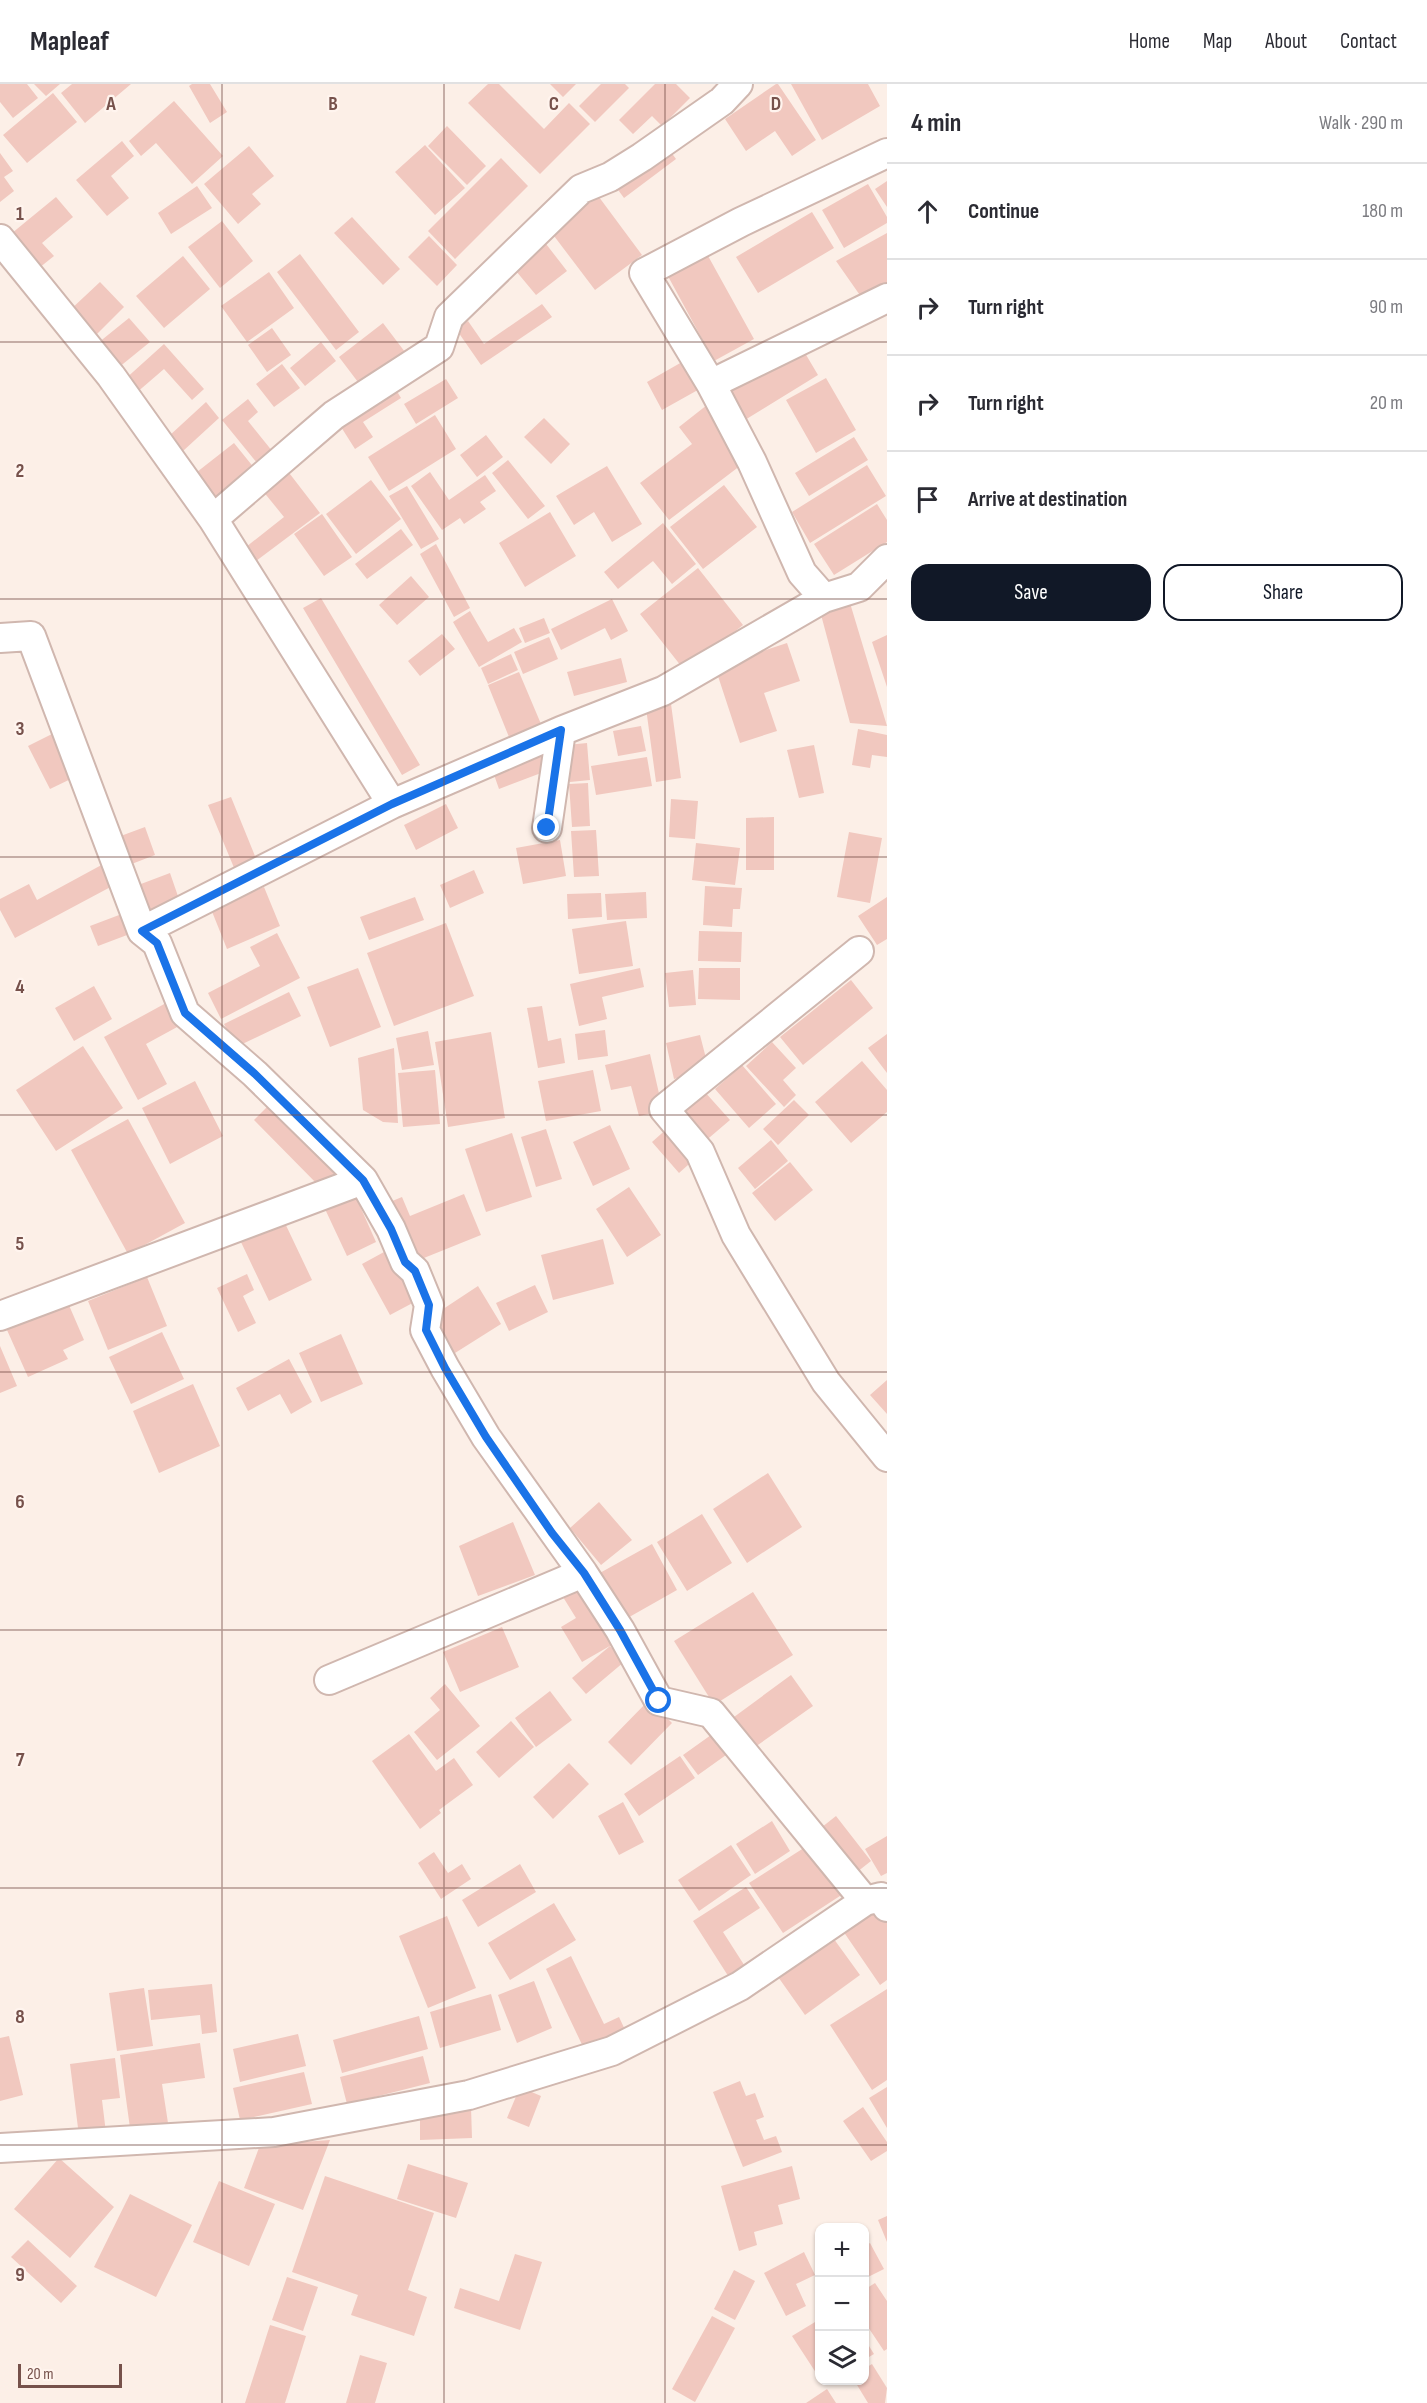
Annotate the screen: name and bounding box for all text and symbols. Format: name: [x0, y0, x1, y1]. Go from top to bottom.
text: Mapleaf: [30, 25, 109, 58]
text: Home: [1129, 29, 1170, 54]
text: Map: [1203, 29, 1232, 54]
text: About: [1265, 29, 1307, 54]
text: Contact: [1340, 29, 1397, 54]
text: A: [105, 92, 116, 116]
text: B: [328, 92, 338, 116]
text: C: [549, 92, 559, 116]
text: D: [771, 92, 781, 116]
text: 4 min: [911, 108, 961, 139]
text: Walk · 290 m: [1319, 111, 1403, 135]
icon: ahead: [911, 195, 944, 228]
text: Continue: [968, 198, 1039, 225]
text: 180 m: [1362, 199, 1403, 223]
text: 1: [16, 202, 24, 226]
icon: right: [911, 291, 944, 324]
text: Turn right: [968, 294, 1044, 321]
text: 90 m: [1369, 295, 1403, 319]
icon: right: [911, 387, 944, 420]
text: Turn right: [968, 390, 1044, 417]
text: 20 m: [1370, 391, 1403, 415]
text: 2: [16, 459, 24, 483]
icon: arrive: [911, 483, 944, 516]
text: Arrive at destination: [968, 486, 1127, 513]
button: Save: [911, 564, 1151, 621]
button: Share: [1163, 564, 1403, 621]
text: 3: [16, 717, 25, 741]
route end: [533, 814, 559, 840]
text: 4: [15, 975, 25, 999]
text: 5: [16, 1232, 25, 1256]
text: 6: [15, 1490, 25, 1514]
route start: [645, 1687, 671, 1713]
text: 7: [16, 1748, 25, 1772]
text: 8: [15, 2005, 25, 2029]
map controls: [815, 2223, 869, 2385]
button: +: [815, 2223, 869, 2277]
text: 9: [15, 2263, 25, 2287]
button: −: [815, 2277, 869, 2331]
button: layers: [815, 2331, 869, 2385]
scale bar: [18, 2361, 122, 2388]
text: 20 m: [27, 2365, 54, 2384]

